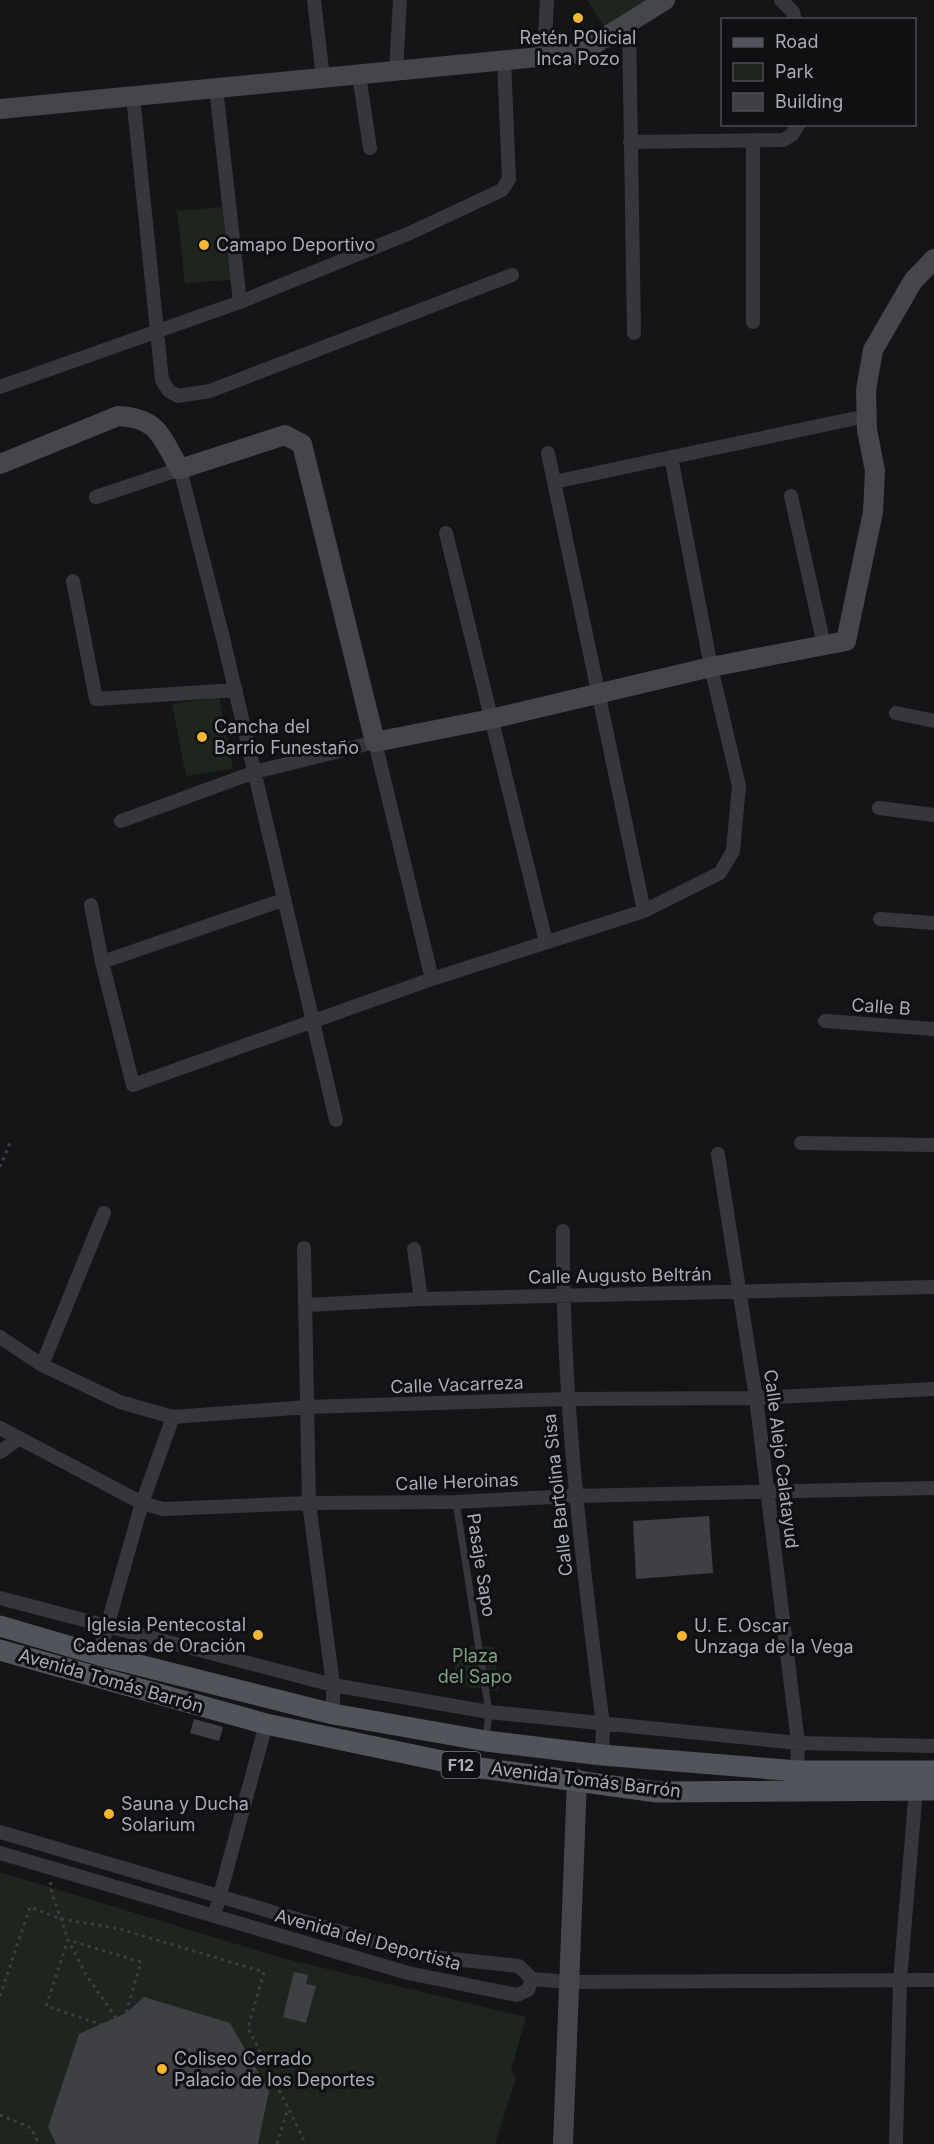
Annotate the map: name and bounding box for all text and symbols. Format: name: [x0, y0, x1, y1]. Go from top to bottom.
marker: Retén POlicial Inca Pozo: [571, 11, 585, 25]
legend: [721, 18, 916, 126]
place label: Retén POlicial Inca Pozo: [520, 27, 636, 69]
text: Road: [775, 31, 818, 52]
text: Park: [775, 61, 814, 82]
text: Building: [775, 91, 843, 112]
place label: Camapo Deportivo: [216, 234, 375, 255]
marker: Camapo Deportivo: [197, 238, 211, 252]
place label: Cancha del Barrio Funestaño: [214, 716, 359, 758]
marker: Cancha del Barrio Funestaño: [195, 730, 209, 744]
street label: Calle B: [851, 994, 911, 1019]
street label: Calle Augusto Beltrán: [528, 1263, 712, 1288]
street label: Calle Alejo Calatayud: [760, 1368, 803, 1550]
street label: Calle Vacarreza: [390, 1372, 524, 1397]
street label: Calle Bartolina Sisa: [539, 1413, 576, 1577]
street label: Calle Heroinas: [395, 1469, 519, 1494]
street label: Pasaje Sapo: [463, 1512, 500, 1618]
place label: Iglesia Pentecostal Cadenas de Oración: [73, 1614, 246, 1656]
place label: U. E. Oscar Unzaga de la Vega: [694, 1615, 854, 1657]
marker: Iglesia Pentecostal Cadenas de Oración: [251, 1628, 265, 1642]
marker: U. E. Oscar Unzaga de la Vega: [675, 1629, 689, 1643]
street label: Avenida Tomás Barrón: [16, 1644, 206, 1717]
park label: Plaza del Sapo: [438, 1645, 512, 1687]
road number: F12: [442, 1752, 480, 1778]
street label: Avenida Tomás Barrón: [490, 1757, 682, 1802]
place label: Sauna y Ducha Solarium: [121, 1793, 249, 1835]
marker: Sauna y Ducha Solarium: [102, 1807, 116, 1821]
street label: Avenida del Deportista: [273, 1905, 463, 1974]
place label: Coliseo Cerrado Palacio de los Deportes: [174, 2048, 375, 2090]
marker: Coliseo Cerrado Palacio de los Deportes: [155, 2062, 169, 2076]

